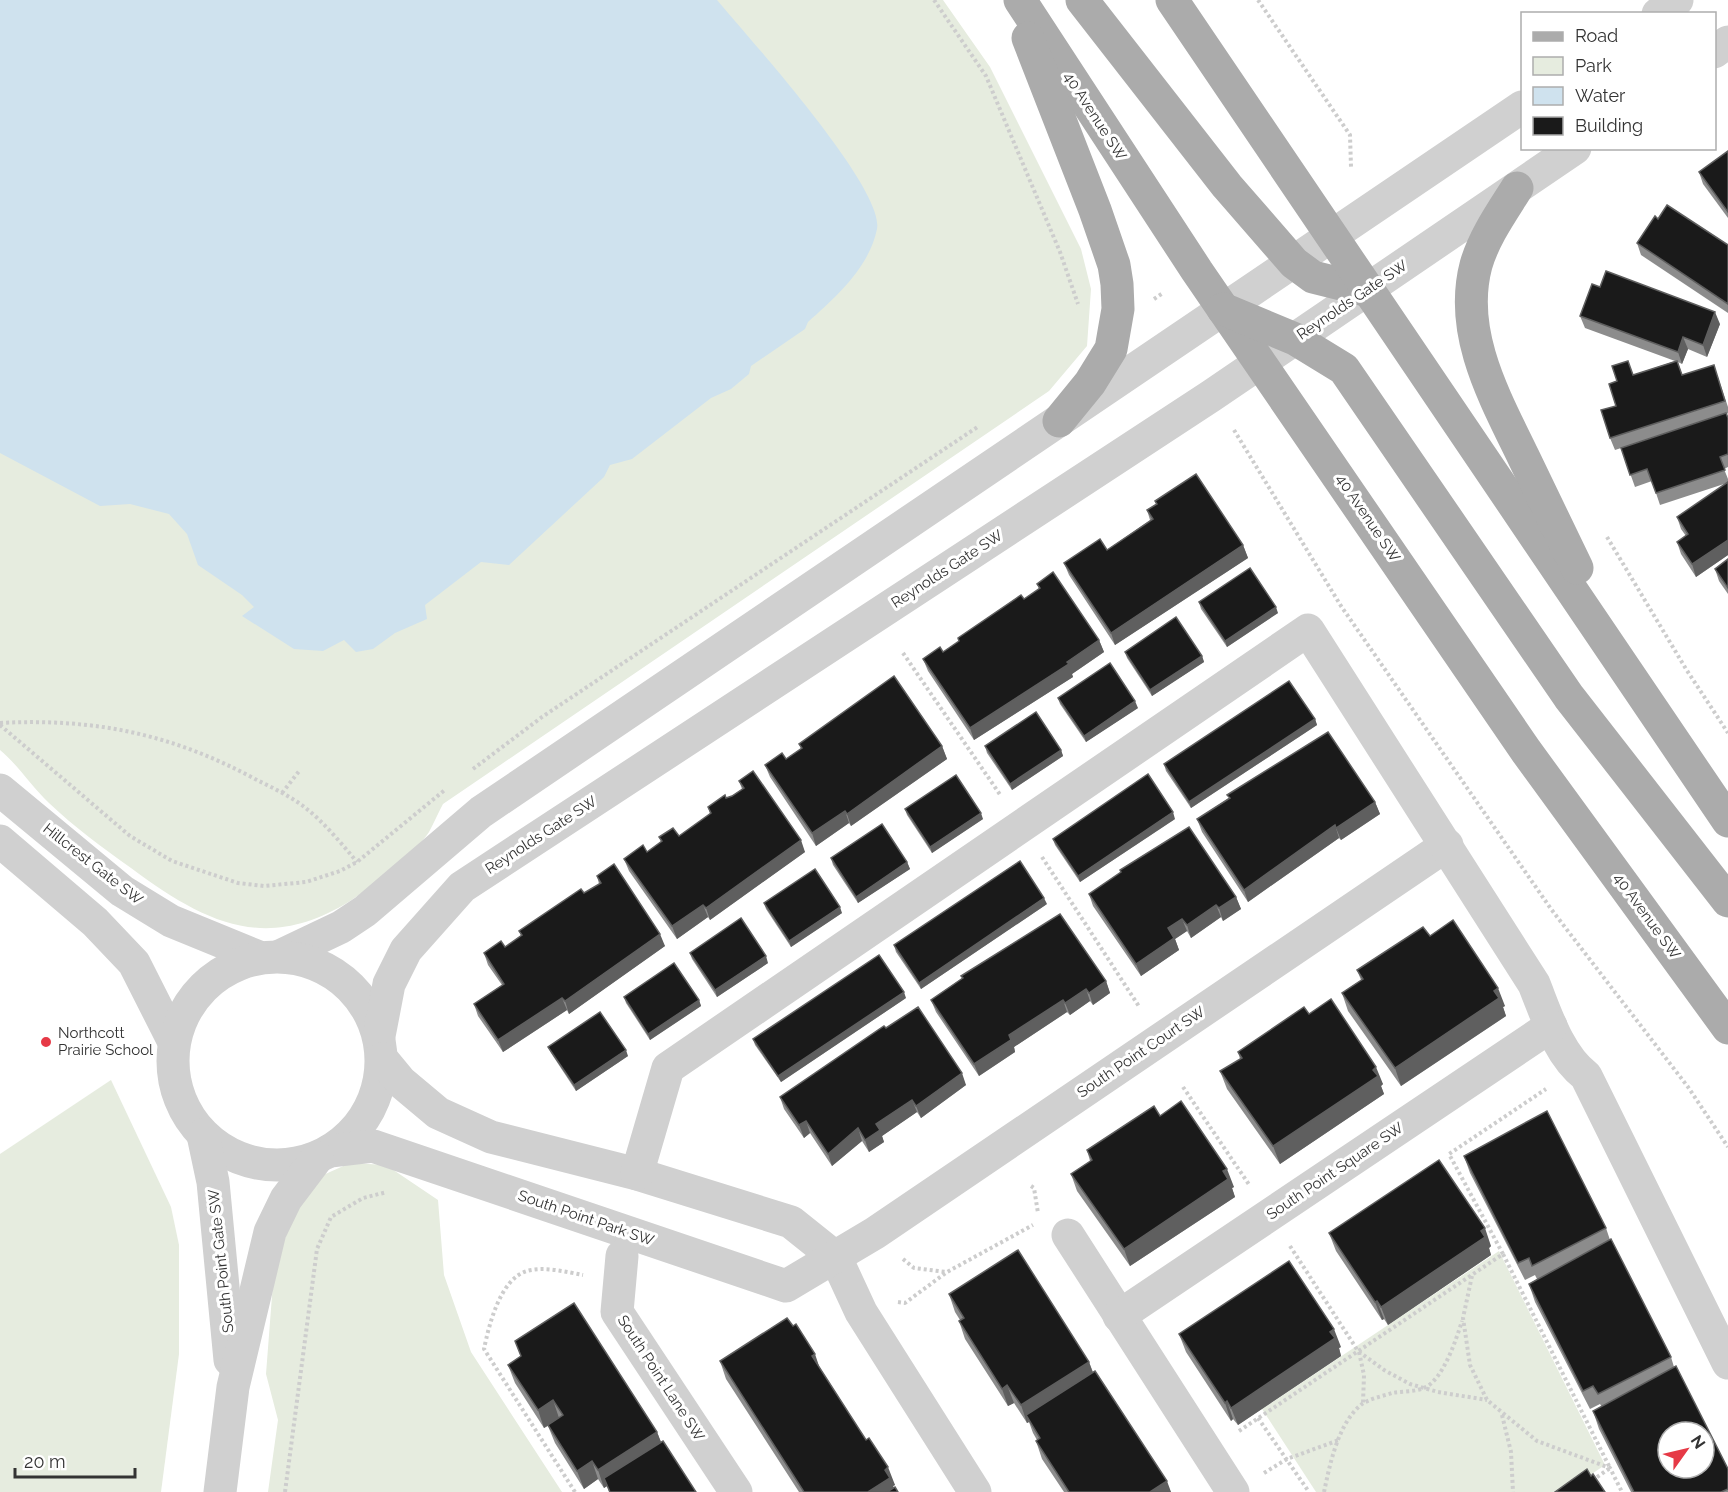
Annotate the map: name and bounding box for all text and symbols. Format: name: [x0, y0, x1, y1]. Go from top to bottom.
legend: [1521, 12, 1716, 150]
text: Road: [1575, 25, 1618, 46]
text: Park: [1575, 55, 1612, 76]
street label: 40 Avenue SW: [1060, 68, 1130, 164]
text: Water: [1575, 85, 1626, 106]
text: Building: [1575, 115, 1643, 136]
street label: Reynolds Gate SW: [1293, 256, 1411, 344]
street label: 40 Avenue SW: [1332, 471, 1404, 565]
street label: Reynolds Gate SW: [888, 526, 1006, 612]
street label: Reynolds Gate SW: [482, 792, 600, 878]
street label: Hillcrest Gate SW: [40, 819, 147, 909]
street label: 40 Avenue SW: [1610, 870, 1684, 963]
street label: South Point Court SW: [1074, 1002, 1209, 1101]
place label: Northcott Prairie School: [58, 1024, 154, 1059]
marker: Northcott Prairie School: [39, 1035, 53, 1049]
street label: South Point Square SW: [1263, 1118, 1407, 1224]
street label: South Point Park SW: [516, 1186, 657, 1250]
street label: South Point Gate SW: [204, 1188, 237, 1334]
street label: South Point Lane SW: [614, 1312, 709, 1444]
north arrow: [1656, 1420, 1716, 1480]
text: N: [1687, 1432, 1709, 1452]
scale bar: [15, 1441, 135, 1479]
text: 20 m: [24, 1451, 66, 1472]

